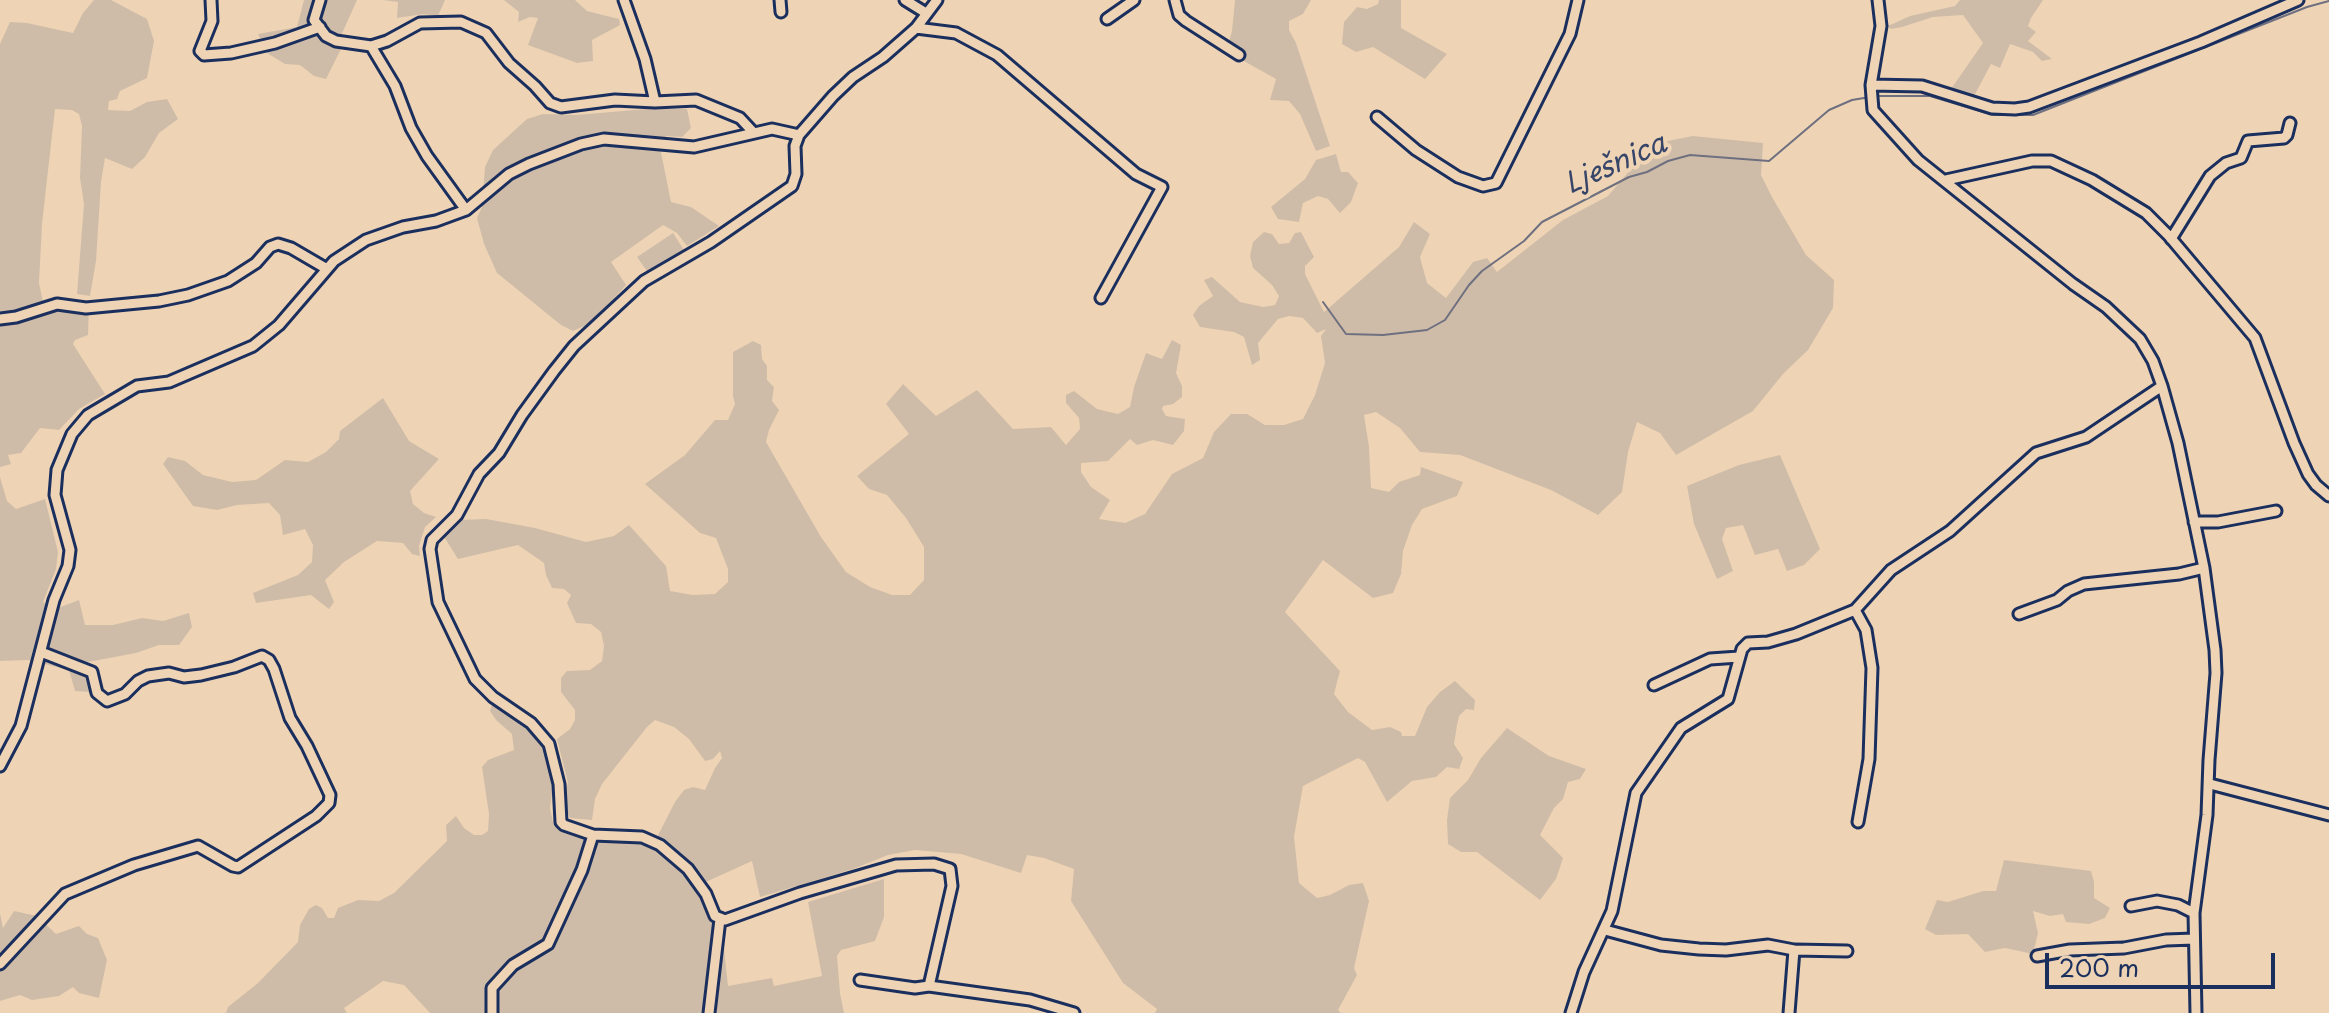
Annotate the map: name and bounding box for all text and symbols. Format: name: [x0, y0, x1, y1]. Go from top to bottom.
water label: Lješnica: [1560, 128, 1672, 202]
scale bar: [2049, 937, 2279, 987]
text: 200 m: [2059, 949, 2139, 985]

